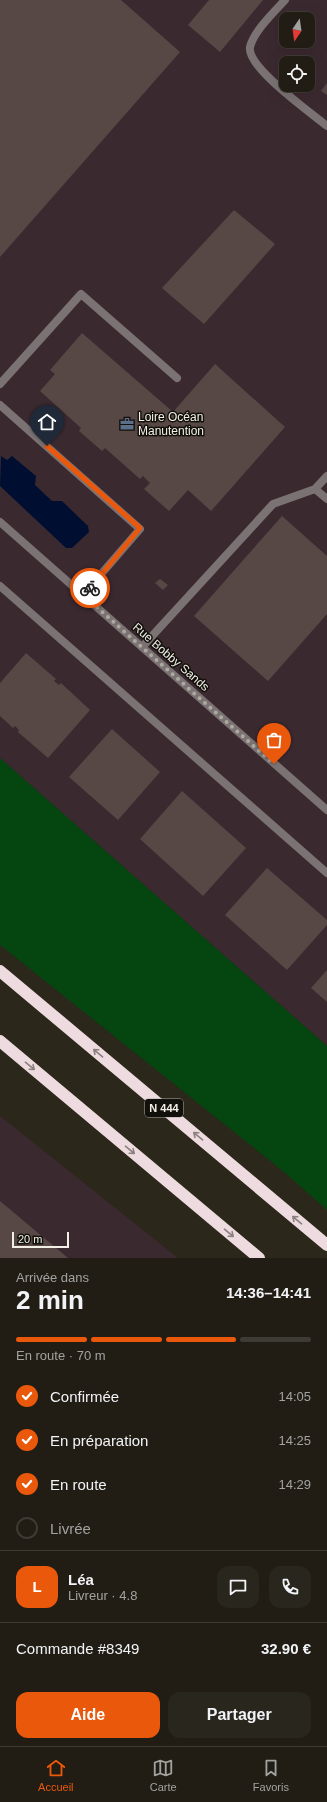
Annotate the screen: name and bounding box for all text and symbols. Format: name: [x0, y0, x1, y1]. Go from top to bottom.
north arrow: [279, 12, 315, 48]
map controls: [279, 12, 315, 92]
button: locate: [279, 56, 315, 92]
pin: [30, 405, 64, 446]
place label: Loire Océan Manutention: [138, 410, 204, 438]
icon: home: [36, 411, 58, 433]
office icon: Loire Océan Manutention: [119, 416, 135, 432]
courier: [70, 568, 110, 608]
icon: bike: [79, 577, 101, 599]
street label: Rue Bobby Sands: [130, 620, 212, 694]
pin: [257, 723, 291, 764]
icon: bag: [263, 729, 285, 751]
one-way arrow: [93, 1048, 103, 1057]
one-way arrow: [25, 1062, 35, 1071]
road number: N 444: [145, 1099, 183, 1117]
one-way arrow: [192, 1132, 203, 1141]
one-way arrow: [124, 1145, 135, 1154]
one-way arrow: [292, 1215, 303, 1224]
one-way arrow: [224, 1229, 235, 1238]
scale bar: [12, 1230, 69, 1249]
text: 20 m: [18, 1233, 42, 1245]
text: Arrivée dans: [16, 1270, 89, 1285]
text: 14:36–14:41: [226, 1284, 311, 1301]
text: 2 min: [16, 1285, 84, 1315]
text: En route · 70 m: [16, 1348, 106, 1363]
icon: check: [16, 1385, 38, 1407]
text: Confirmée: [50, 1388, 119, 1405]
text: 14:05: [278, 1389, 311, 1404]
icon: check: [16, 1429, 38, 1451]
text: En préparation: [50, 1432, 148, 1449]
text: 14:25: [278, 1433, 311, 1448]
icon: check: [16, 1473, 38, 1495]
text: En route: [50, 1476, 107, 1493]
text: 14:29: [278, 1477, 311, 1492]
text: Livrée: [50, 1520, 91, 1537]
button: chat: [217, 1566, 259, 1608]
button: phone: [269, 1566, 311, 1608]
text: Léa: [68, 1571, 94, 1588]
text: L: [32, 1578, 42, 1595]
text: Livreur · 4.8: [68, 1588, 137, 1603]
text: Commande #8349: [16, 1640, 139, 1657]
text: 32.90 €: [261, 1640, 311, 1657]
button: Aide: [16, 1692, 160, 1738]
button: Partager: [168, 1692, 311, 1738]
tab: Accueil: [38, 1757, 74, 1793]
tab: Carte: [150, 1757, 177, 1793]
tab: Favoris: [253, 1757, 289, 1793]

